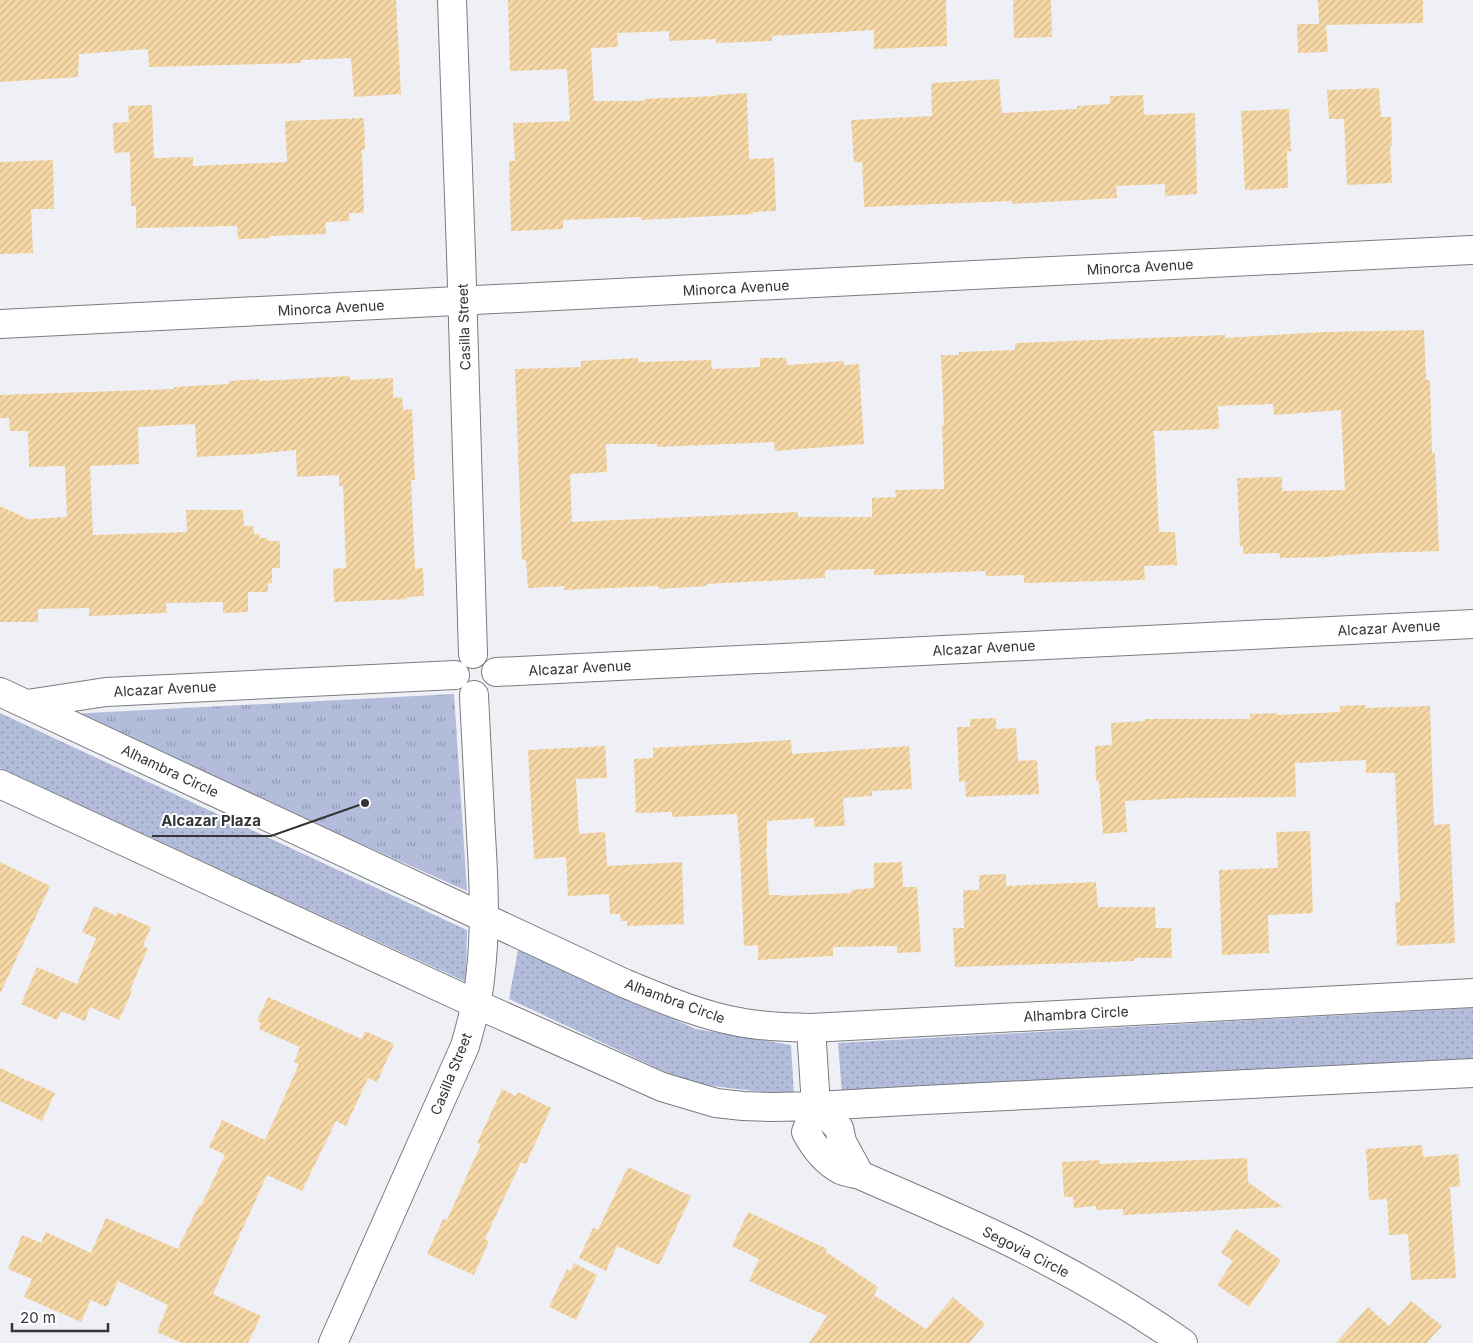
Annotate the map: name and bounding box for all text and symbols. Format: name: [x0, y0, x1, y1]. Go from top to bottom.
street label: Minorca Avenue: [1086, 255, 1194, 278]
street label: Minorca Avenue: [682, 276, 790, 299]
street label: Casilla Street: [453, 283, 474, 371]
street label: Minorca Avenue: [277, 296, 385, 319]
street label: Alcazar Avenue: [1337, 616, 1441, 639]
street label: Alcazar Avenue: [932, 636, 1036, 659]
street label: Alcazar Avenue: [528, 656, 632, 679]
street label: Alcazar Avenue: [113, 677, 217, 700]
street label: Alhambra Circle: [119, 741, 222, 801]
callout: Alcazar Plaza: [152, 806, 271, 836]
text: Alcazar Plaza: [161, 811, 261, 830]
street label: Alhambra Circle: [623, 975, 728, 1027]
street label: Alhambra Circle: [1023, 1002, 1129, 1025]
street label: Casilla Street: [426, 1030, 475, 1117]
street label: Segovia Circle: [980, 1222, 1072, 1281]
scale bar: [12, 1300, 109, 1332]
text: 20 m: [20, 1308, 56, 1327]

